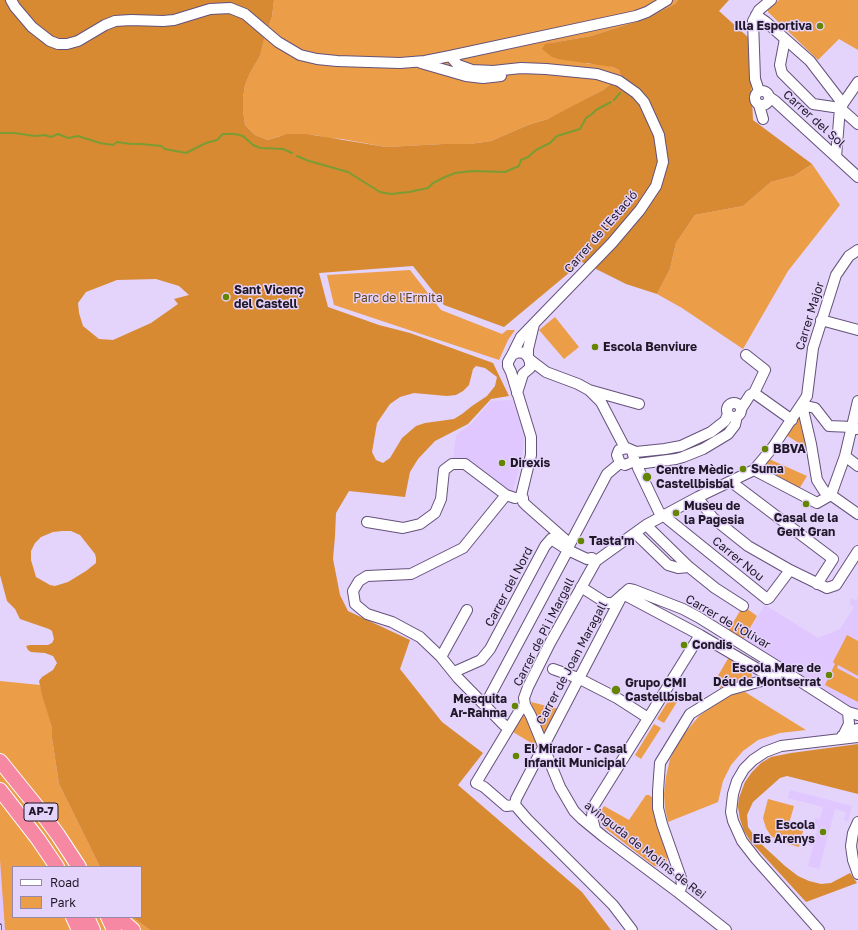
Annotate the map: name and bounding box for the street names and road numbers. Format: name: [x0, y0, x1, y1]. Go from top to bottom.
street label: Carrer del Sol: [780, 87, 848, 151]
street label: Carrer de l'Estació: [561, 188, 641, 276]
street label: Carrer Major: [793, 280, 827, 352]
street label: Carrer Nou: [709, 534, 767, 584]
street label: Carrer del Nord: [482, 545, 536, 629]
street label: Carrer de Pi i Margall: [510, 575, 578, 689]
street label: Carrer de l'Olivar: [683, 592, 773, 652]
street label: Carrer de Joan Maragall: [533, 599, 611, 727]
street label: avinguda de Molins de Rei: [582, 798, 708, 902]
road number: AP-7: [24, 803, 58, 821]

